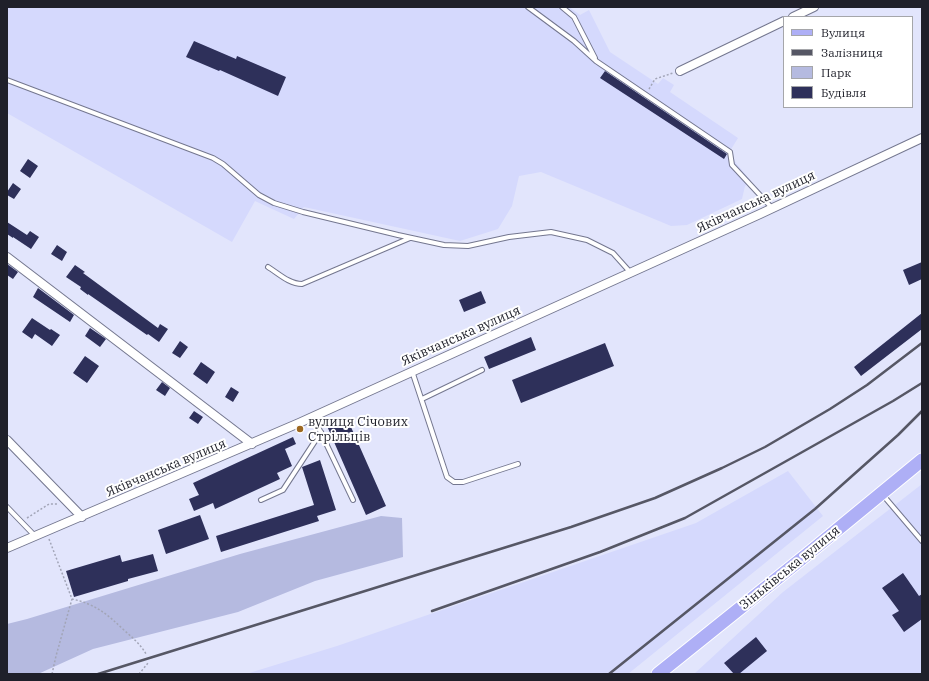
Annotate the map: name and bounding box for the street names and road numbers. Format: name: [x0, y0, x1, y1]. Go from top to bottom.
street label: Яківчанська вулиця: [694, 168, 818, 236]
street label: Яківчанська вулиця: [399, 303, 523, 369]
street label: Яківчанська вулиця: [104, 436, 228, 500]
street label: Зіньківська вулиця: [737, 523, 843, 613]

